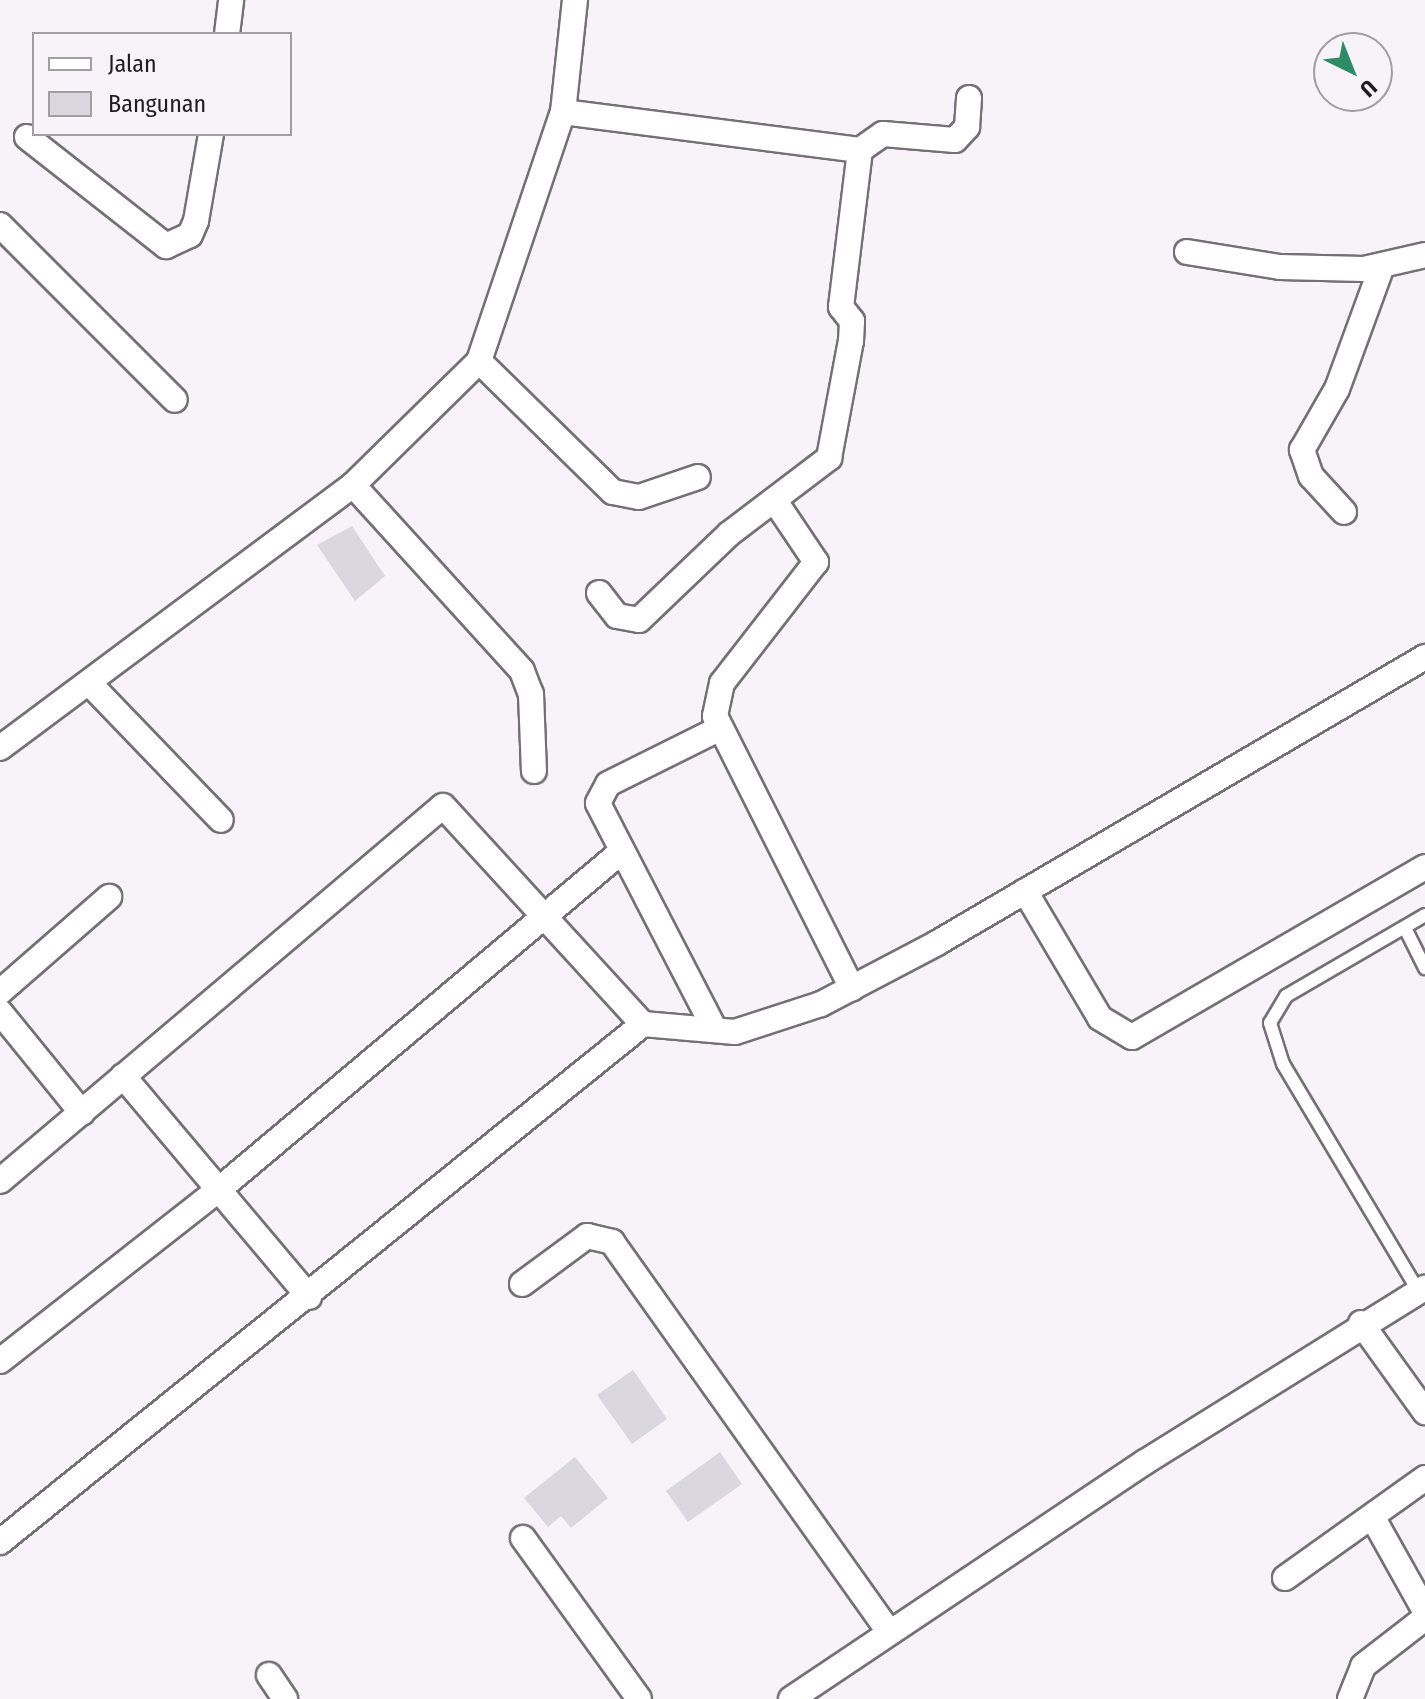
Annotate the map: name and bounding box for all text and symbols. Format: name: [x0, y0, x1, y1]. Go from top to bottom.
legend: [32, 32, 292, 136]
north arrow: [1313, 32, 1393, 112]
text: Jalan: [108, 50, 157, 78]
text: U: [1354, 74, 1382, 103]
text: Bangunan: [108, 90, 206, 118]

